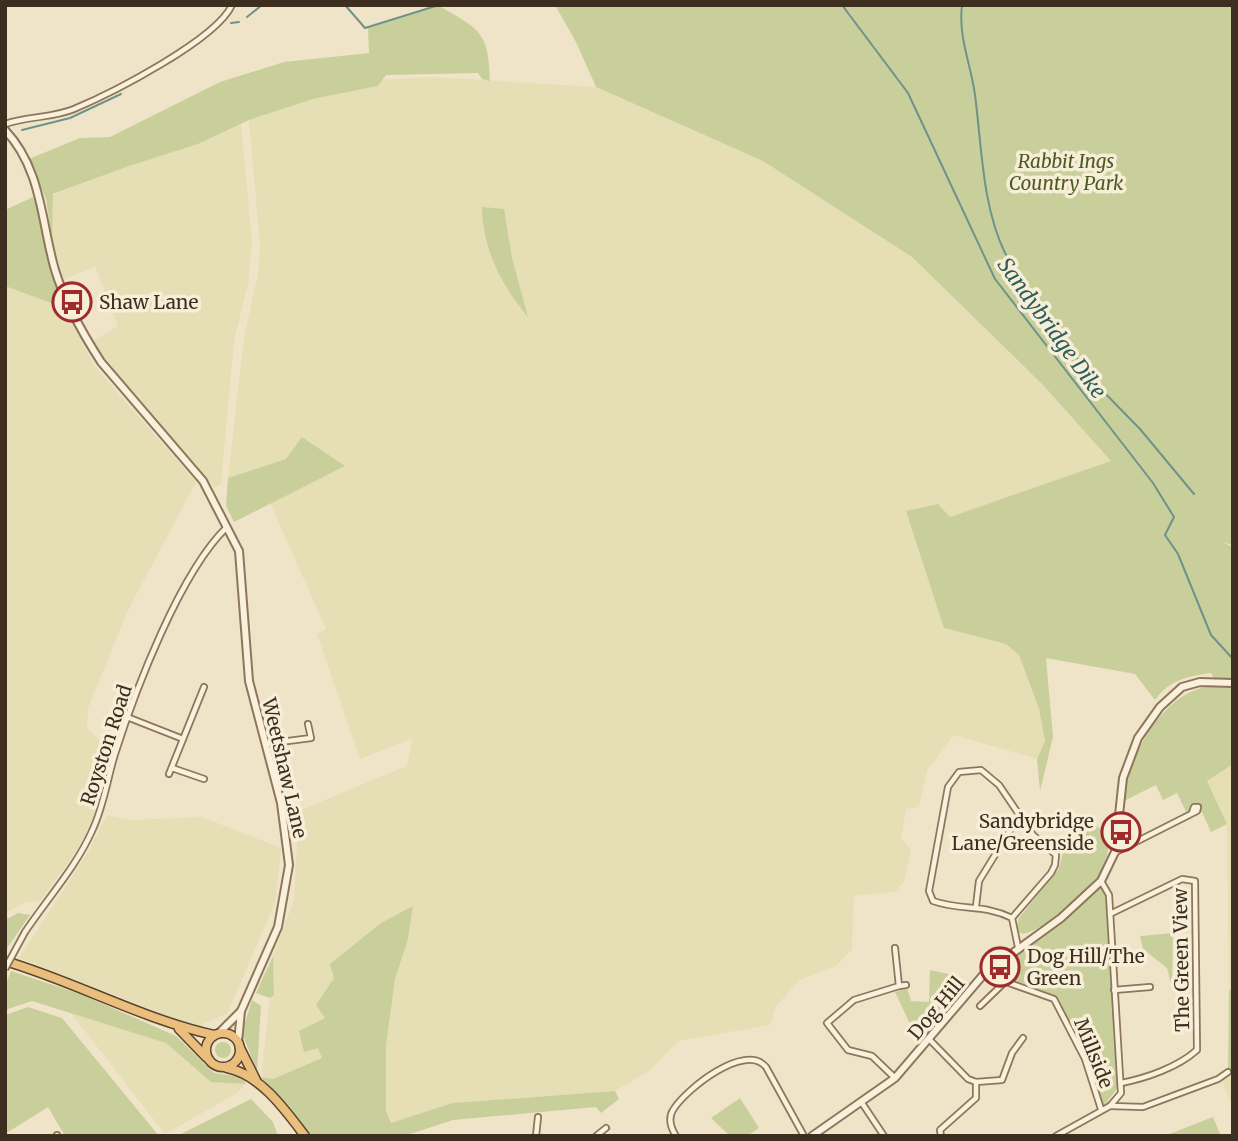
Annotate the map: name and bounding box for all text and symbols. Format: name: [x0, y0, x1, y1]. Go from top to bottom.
park label: Rabbit Ings Country Park: [1009, 149, 1124, 195]
water label: Sandybridge Dike: [992, 252, 1112, 404]
bus stop icon: Shaw Lane: [51, 281, 93, 323]
place label: Shaw Lane: [99, 290, 198, 314]
street label: Royston Road: [75, 682, 137, 808]
street label: Weetshaw Lane: [257, 695, 313, 840]
place label: Sandybridge Lane/Greenside: [951, 809, 1094, 855]
bus stop icon: Sandybridge Lane/Greenside: [1100, 811, 1142, 853]
street label: The Green View: [1168, 887, 1194, 1032]
place label: Dog Hill/The Green: [1027, 944, 1145, 990]
bus stop icon: Dog Hill/The Green: [979, 946, 1021, 988]
street label: Dog Hill: [903, 972, 969, 1044]
street label: Millside: [1069, 1014, 1119, 1092]

